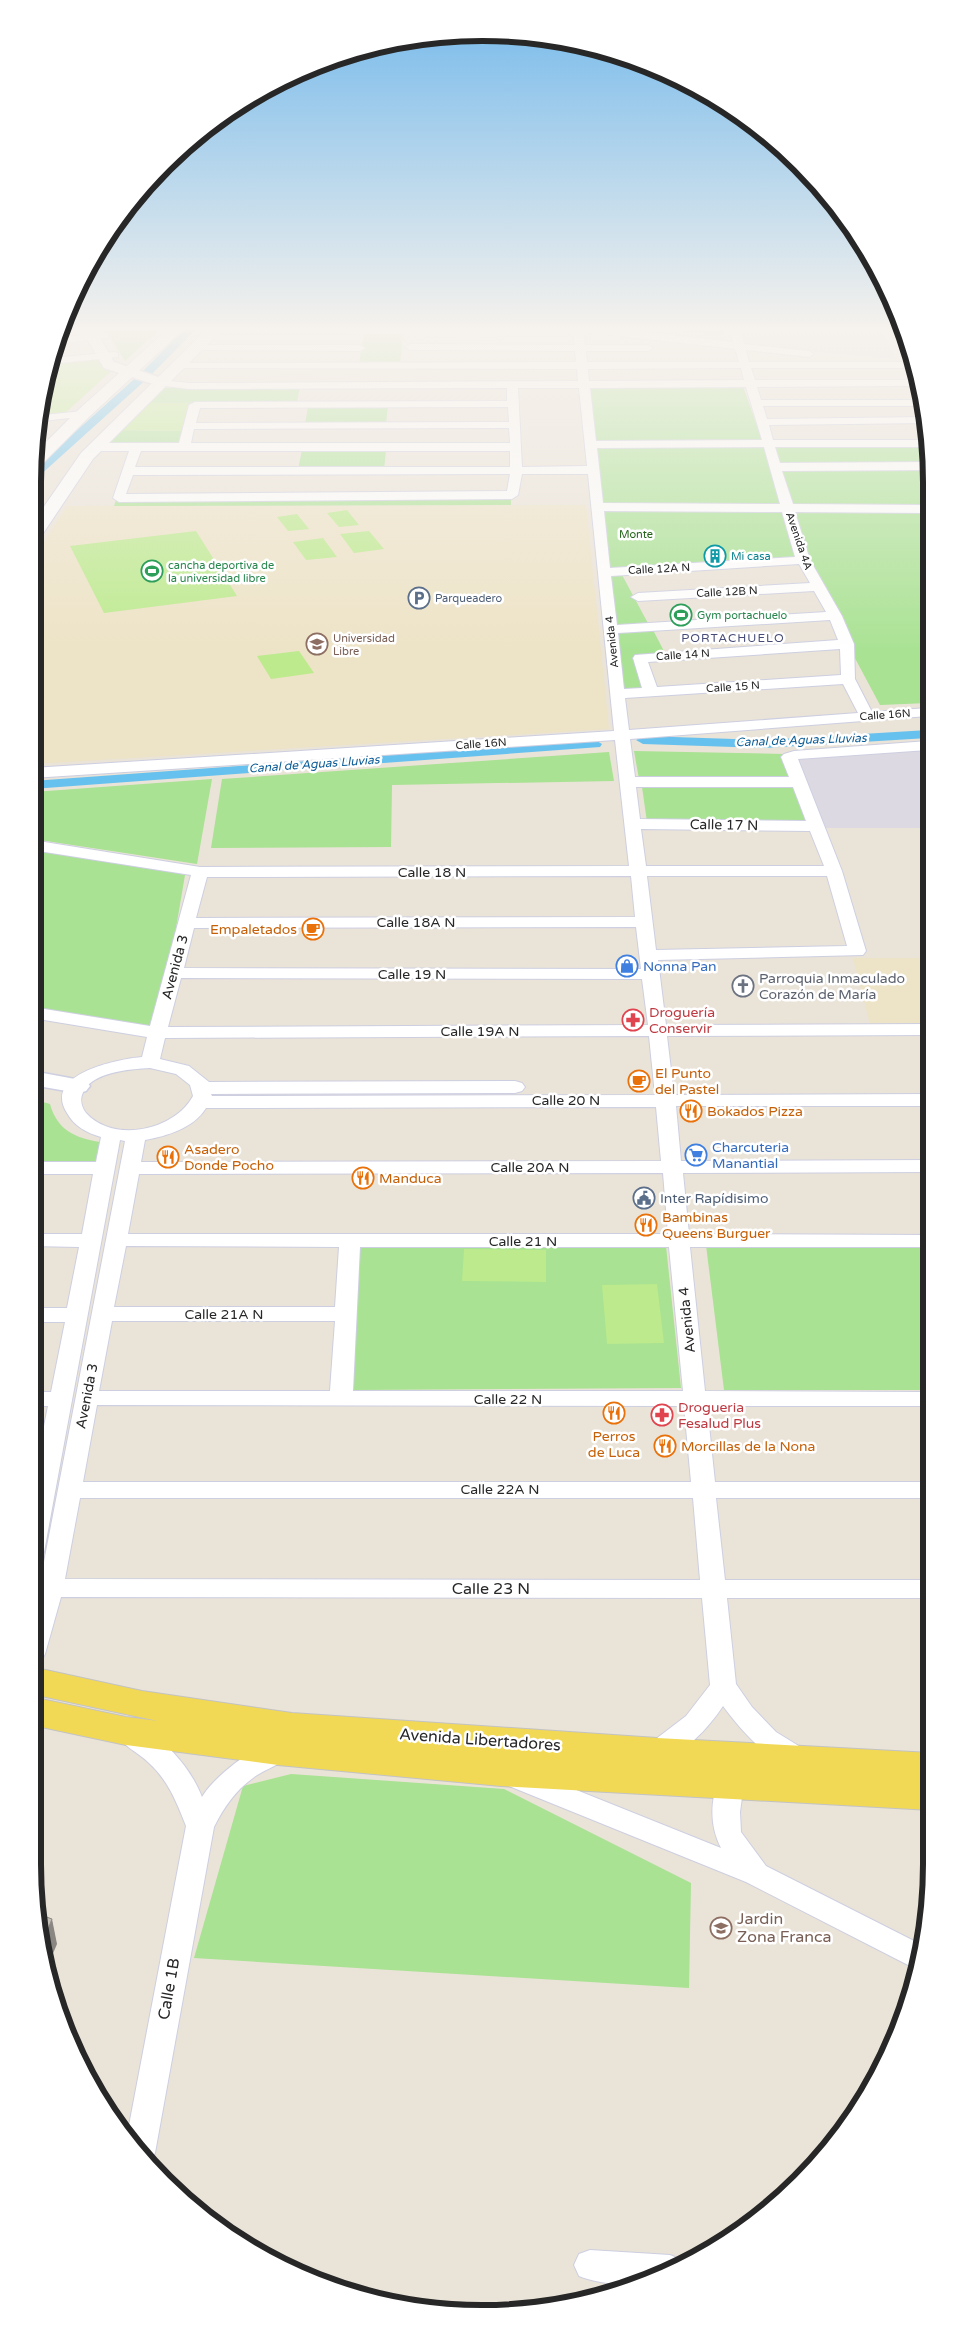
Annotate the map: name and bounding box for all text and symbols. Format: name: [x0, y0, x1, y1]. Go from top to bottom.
street label: Avenida 4A: [783, 510, 815, 572]
park label: Monte: [619, 528, 653, 541]
building icon: Mi casa: [703, 544, 727, 568]
place label: Mi casa: [731, 550, 771, 563]
sports icon: cancha deportiva de la universidad libre: [140, 559, 164, 583]
place label: cancha deportiva de la universidad libre: [168, 559, 274, 585]
street label: Calle 12A N: [628, 561, 690, 577]
street label: Calle 12B N: [696, 584, 758, 600]
parking icon: Parqueadero: [407, 586, 431, 610]
place label: Parqueadero: [435, 592, 503, 605]
sports icon: Gym portachuelo: [669, 603, 693, 627]
place label: Gym portachuelo: [697, 609, 788, 622]
street label: Avenida 4: [603, 615, 621, 669]
district label: PORTACHUELO: [681, 631, 785, 645]
school or university icon: Universidad Libre: [305, 632, 329, 656]
place label: Universidad Libre: [333, 632, 395, 658]
street label: Calle 14 N: [656, 647, 710, 663]
street label: Calle 15 N: [706, 679, 760, 695]
street label: Calle 16N: [859, 707, 911, 723]
water label: Canal de Aguas Lluvias: [735, 731, 868, 749]
street label: Calle 16N: [455, 736, 507, 752]
water label: Canal de Aguas Lluvias: [248, 752, 381, 776]
street label: Calle 17 N: [690, 816, 758, 834]
street label: Calle 18 N: [398, 864, 466, 881]
street label: Calle 18A N: [376, 914, 456, 931]
cafe icon: Empaletados: [301, 917, 325, 941]
place label: Empaletados: [210, 921, 297, 938]
street label: Avenida 3: [158, 933, 192, 1001]
shop icon: Nonna Pan: [615, 954, 639, 978]
place label: Nonna Pan: [643, 958, 717, 975]
street label: Calle 19 N: [378, 966, 446, 983]
place label: Parroquia Inmaculado Corazón de María: [759, 970, 905, 1003]
church icon: Parroquia Inmaculado Corazón de María: [731, 974, 755, 998]
place label: Droguería Conservir: [649, 1004, 715, 1037]
pharmacy icon: Droguería Conservir: [621, 1008, 645, 1032]
street label: Calle 19A N: [440, 1023, 520, 1040]
place label: El Punto del Pastel: [655, 1065, 719, 1098]
cafe icon: El Punto del Pastel: [627, 1069, 651, 1093]
street label: Calle 20 N: [532, 1092, 600, 1109]
restaurant icon: Bokados Pizza: [679, 1099, 703, 1123]
place label: Bokados Pizza: [707, 1103, 803, 1120]
place label: Charcuteria Manantial: [712, 1139, 789, 1172]
place label: Asadero Donde Pocho: [184, 1141, 274, 1174]
supermarket icon: Charcuteria Manantial: [684, 1143, 708, 1167]
restaurant icon: Asadero Donde Pocho: [156, 1145, 180, 1169]
street label: Calle 20A N: [490, 1159, 570, 1176]
restaurant icon: Manduca: [351, 1166, 375, 1190]
place label: Manduca: [379, 1170, 442, 1187]
public building icon: Inter Rapídisimo: [632, 1186, 656, 1210]
place label: Inter Rapídisimo: [660, 1190, 768, 1207]
place label: Bambinas Queens Burguer: [662, 1209, 771, 1242]
restaurant icon: Bambinas Queens Burguer: [634, 1213, 658, 1237]
street label: Calle 21 N: [489, 1233, 557, 1250]
street label: Avenida 4: [675, 1286, 699, 1354]
street label: Calle 21A N: [184, 1306, 264, 1323]
street label: Avenida 3: [72, 1362, 102, 1430]
street label: Calle 22 N: [474, 1391, 542, 1408]
place label: Drogueria Fesalud Plus: [678, 1399, 761, 1432]
restaurant icon: Perros de Luca: [602, 1401, 626, 1425]
pharmacy icon: Drogueria Fesalud Plus: [650, 1403, 674, 1427]
place label: Perros de Luca: [588, 1428, 640, 1461]
restaurant icon: Morcillas de la Nona: [653, 1434, 677, 1458]
place label: Morcillas de la Nona: [681, 1438, 815, 1455]
street label: Calle 22A N: [460, 1481, 540, 1498]
street label: Calle 23 N: [452, 1579, 530, 1599]
street label: Avenida Libertadores: [399, 1724, 561, 1756]
place label: Jardin Zona Franca: [737, 1909, 832, 1947]
school or university icon: Jardin Zona Franca: [709, 1916, 733, 1940]
street label: Calle 1B: [154, 1957, 184, 2021]

